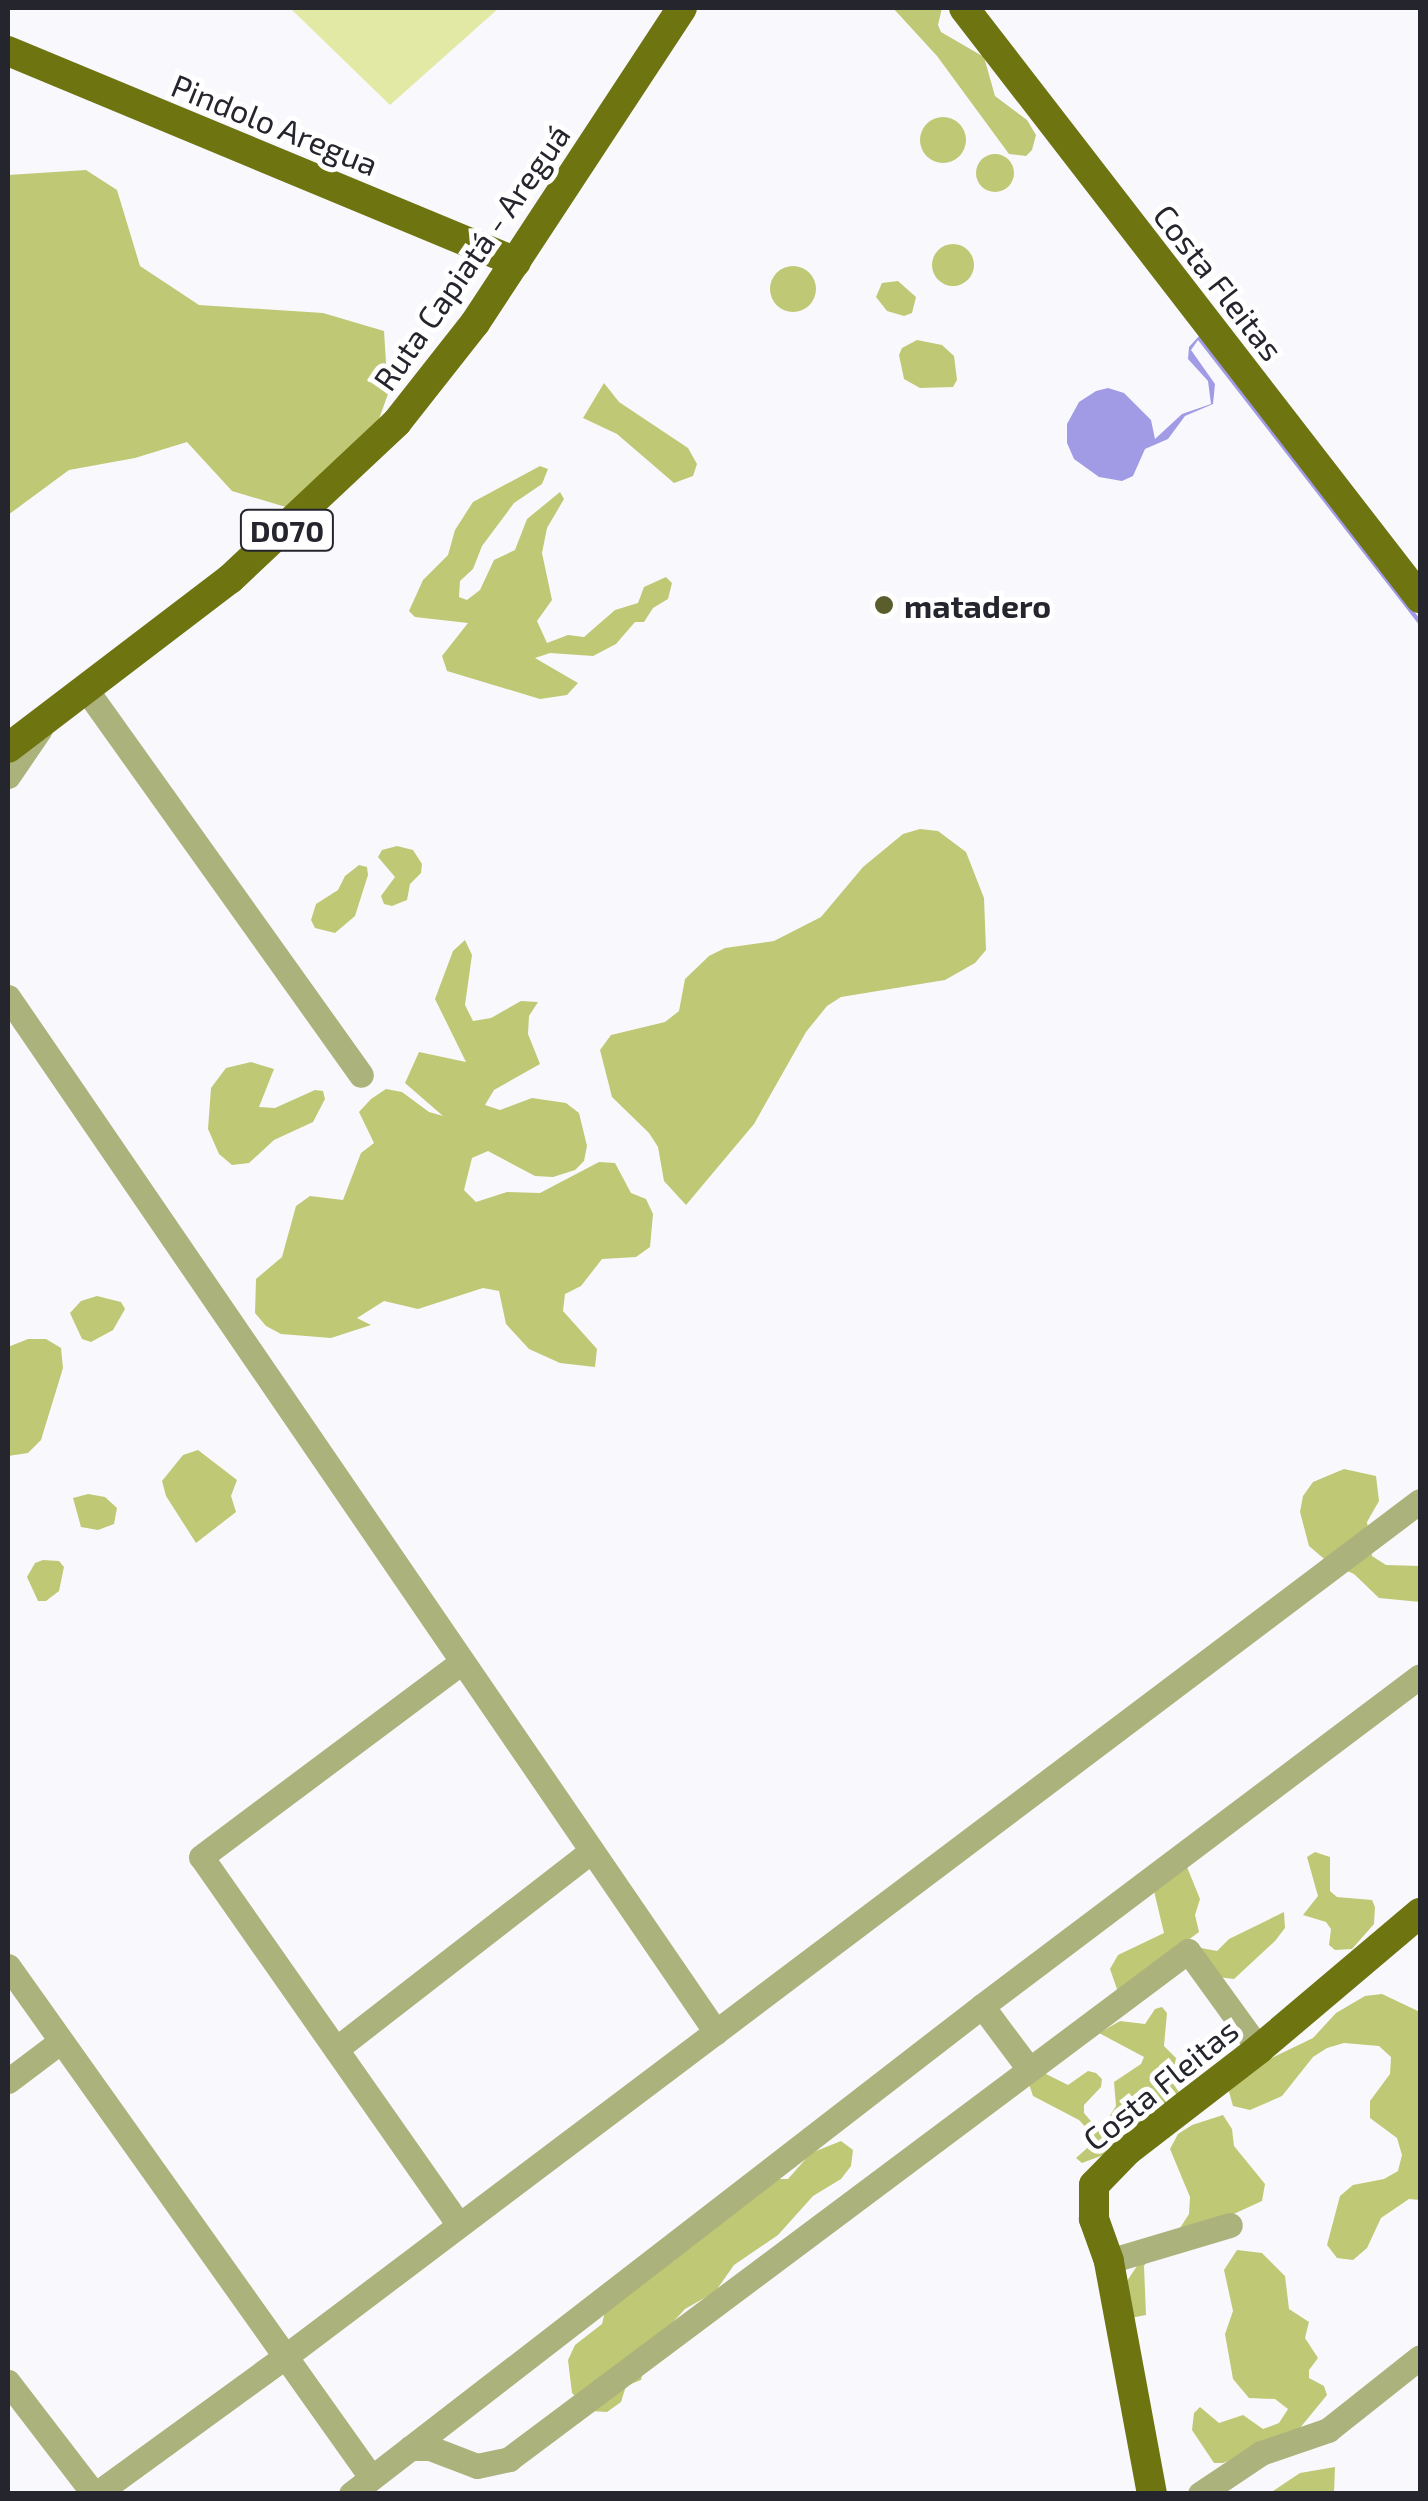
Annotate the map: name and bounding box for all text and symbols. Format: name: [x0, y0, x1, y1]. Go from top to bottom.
street label: Pindolo Aregua: [166, 65, 384, 183]
street label: Ruta Capiatá - Areguá: [365, 116, 577, 398]
street label: Costa Fleitas: [1146, 196, 1292, 368]
road number: D070: [240, 505, 334, 555]
place label: matadero: [904, 586, 1051, 624]
marker: matadero: [873, 594, 895, 616]
street label: Costa Fleitas: [1075, 2010, 1245, 2158]

